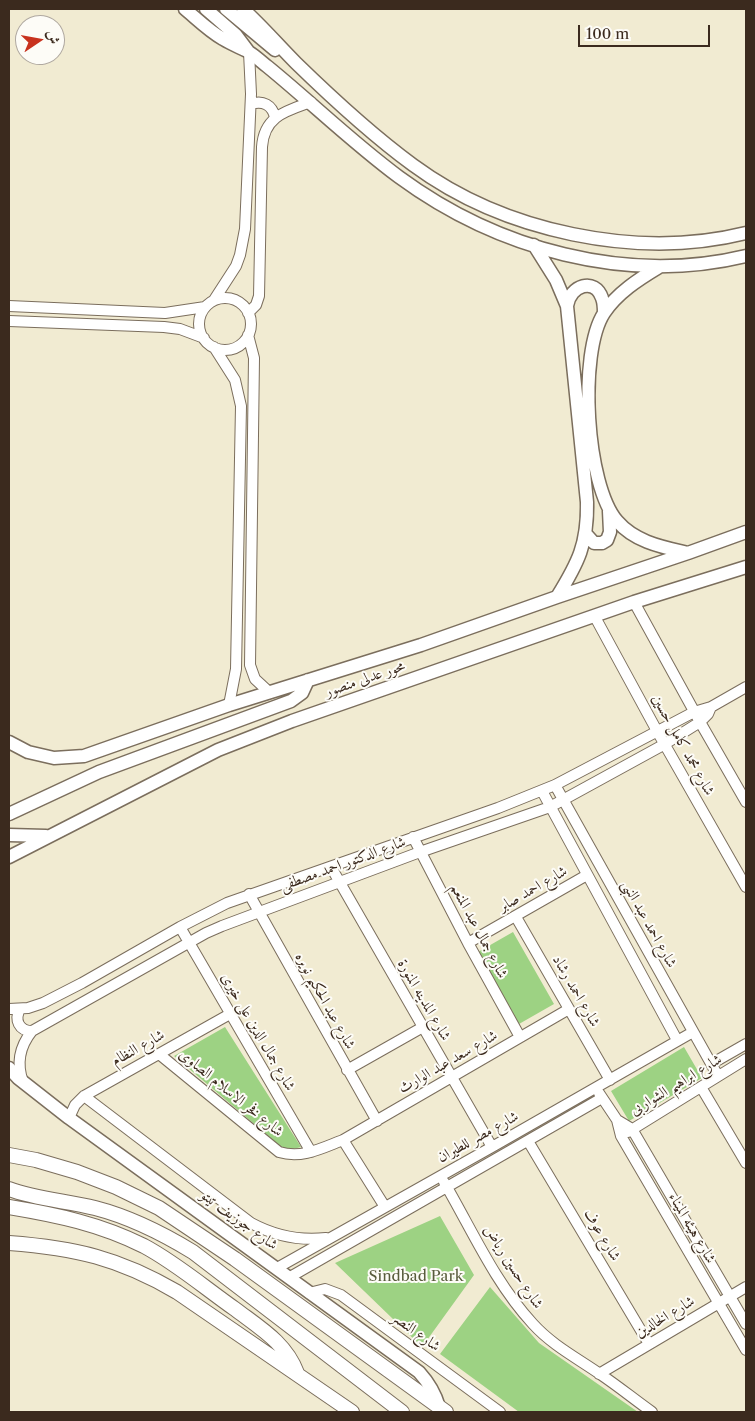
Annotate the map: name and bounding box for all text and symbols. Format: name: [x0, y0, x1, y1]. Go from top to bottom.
north arrow: [15, 15, 65, 65]
scale bar: [580, 15, 712, 47]
text: 100 m: [586, 24, 629, 43]
text: ش: [43, 28, 64, 46]
street label: محور عدلى منصور: [323, 657, 407, 701]
street label: شارع محمد كامل حسين: [648, 691, 718, 799]
street label: شارع الدكتور احمد مصطفى: [278, 833, 408, 895]
street label: شارع احمد صابر: [495, 862, 571, 916]
street label: شارع احمد عبد النبى: [617, 877, 681, 971]
street label: شارع جمال عبد المنعم: [446, 880, 512, 982]
street label: شارع عبد الحكيم نويره: [291, 950, 359, 1052]
street label: شارع احمد رشاد: [548, 952, 604, 1030]
street label: شارع المدينه المنورة: [393, 956, 455, 1044]
street label: شارع جمال الدين على خيرى: [217, 970, 299, 1094]
street label: شارع النظام: [108, 1026, 168, 1070]
street label: شارع سعد عبد الوارث: [395, 1026, 501, 1098]
street label: شارع فخر الاسلام الصاوى: [175, 1045, 287, 1141]
street label: شارع ابراهيم الشواربى: [627, 1051, 725, 1119]
street label: شارع مصر للطيران: [434, 1107, 522, 1167]
street label: شارع جوزيف تيتو: [197, 1186, 281, 1254]
street label: شارع هيئه الميناء: [664, 1189, 720, 1267]
street label: شارع عوف: [580, 1206, 624, 1264]
street label: شارع حسين رياض: [479, 1222, 547, 1312]
park label: Sindbad Park: [369, 1268, 463, 1286]
street label: شارع الخالدين: [632, 1292, 698, 1342]
street label: شارع النصر: [388, 1308, 444, 1356]

